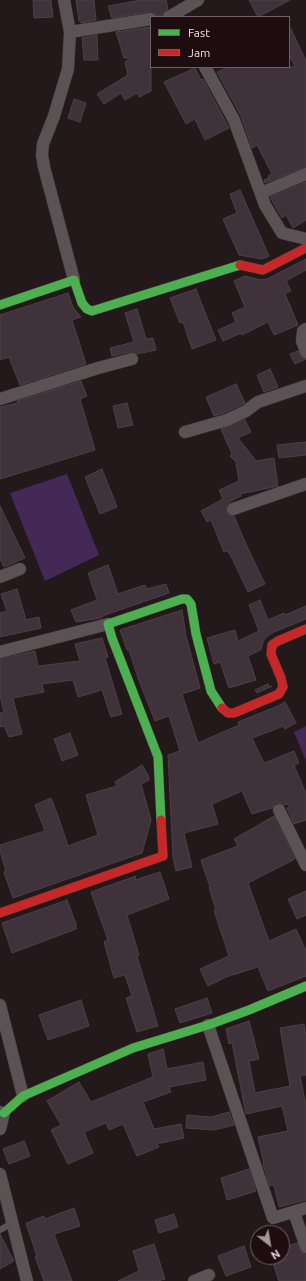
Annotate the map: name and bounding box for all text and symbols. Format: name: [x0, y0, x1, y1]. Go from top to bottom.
legend: [150, 16, 290, 68]
text: Fast: [188, 26, 210, 39]
text: Jam: [188, 46, 210, 59]
north arrow: [250, 1225, 290, 1265]
text: N: [269, 1247, 282, 1262]

